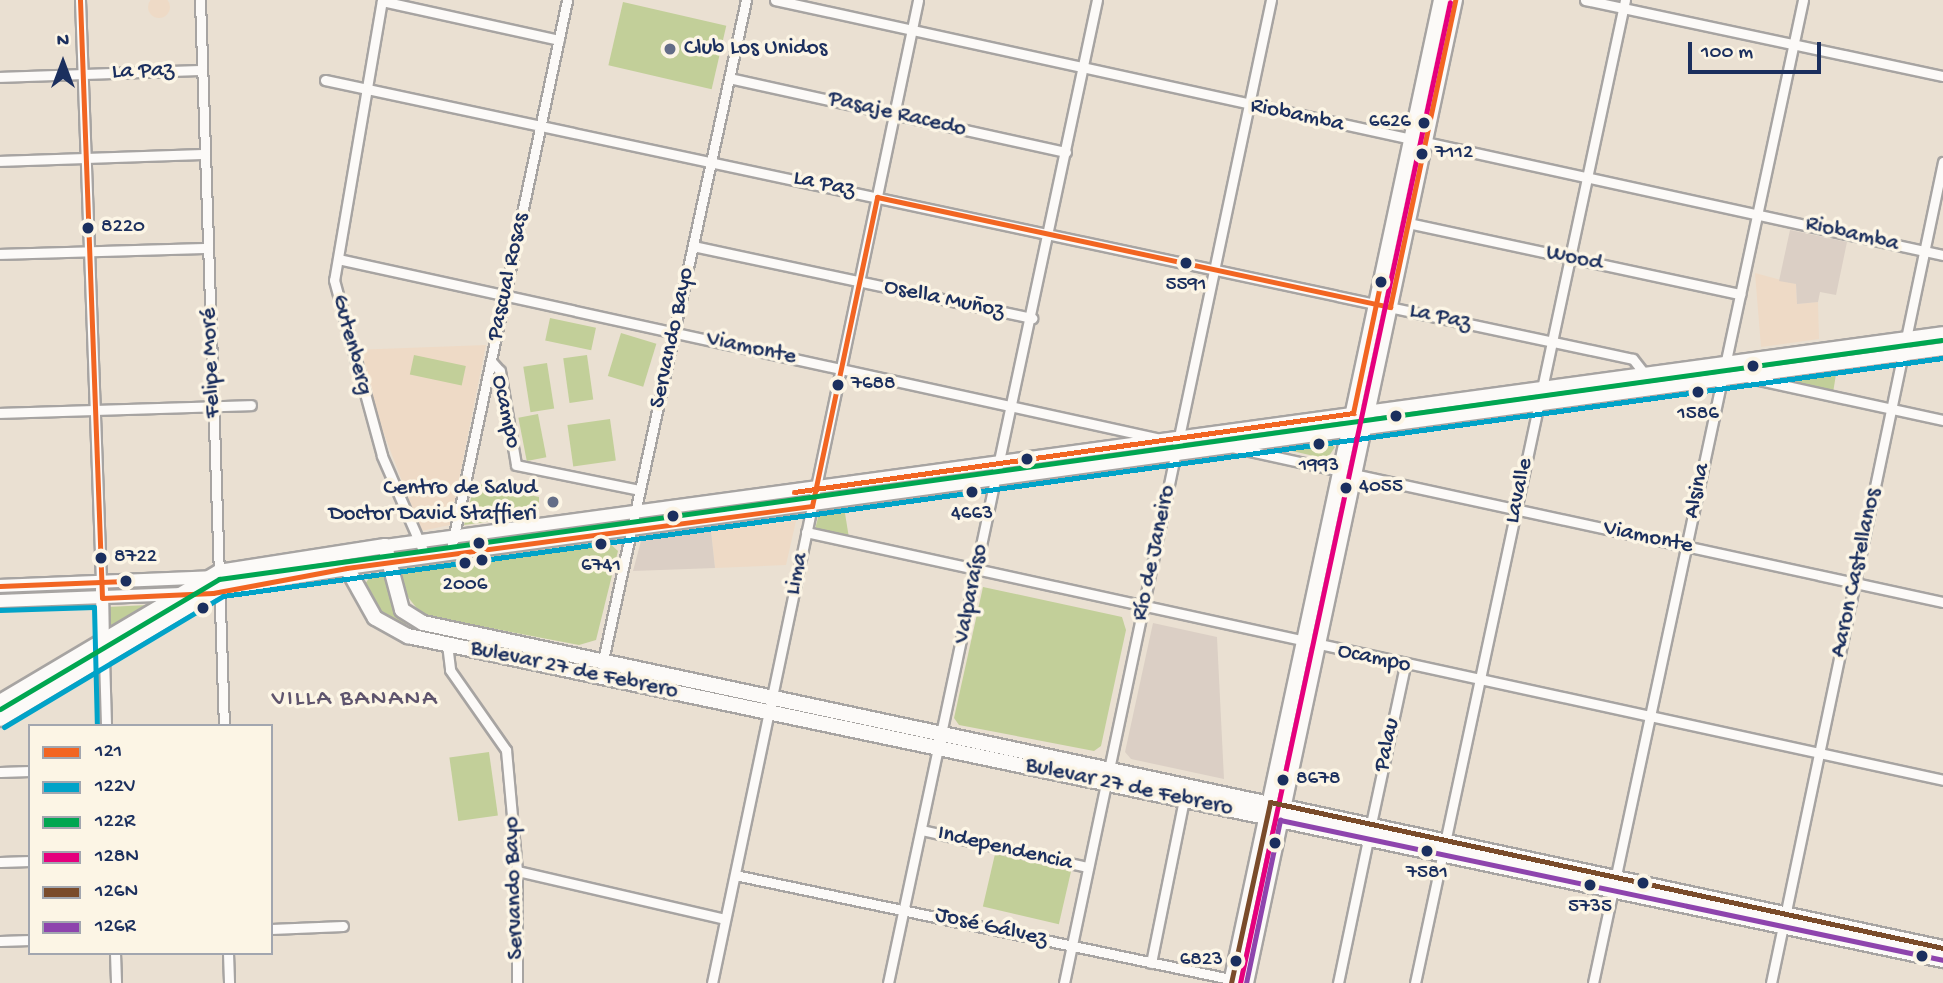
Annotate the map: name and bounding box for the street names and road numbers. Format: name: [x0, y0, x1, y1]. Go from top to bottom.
street label: La Paz: [111, 57, 175, 87]
street label: Pasaje Racedo: [825, 86, 969, 144]
street label: Riobamba: [1248, 93, 1346, 139]
street label: La Paz: [791, 165, 857, 205]
street label: Pascual Rosas: [482, 211, 536, 343]
street label: Riobamba: [1803, 211, 1901, 259]
street label: Wood: [1543, 240, 1605, 278]
street label: Servando Bayo: [645, 265, 701, 411]
street label: Osella Muñoz: [881, 274, 1007, 326]
street label: Gutenberg: [324, 292, 378, 398]
street label: La Paz: [1407, 298, 1473, 338]
street label: Felipe Moré: [196, 307, 228, 419]
street label: Viamonte: [704, 326, 798, 372]
street label: Ocampo: [484, 373, 526, 451]
street label: Lavalle: [1500, 456, 1540, 526]
street label: Alsina: [1679, 461, 1717, 521]
street label: Río de Janeiro: [1127, 483, 1183, 623]
street label: Aaron Castellanos: [1826, 486, 1888, 660]
street label: Viamonte: [1601, 515, 1695, 561]
street label: Valparaíso: [949, 542, 995, 646]
street label: Lima: [780, 551, 816, 597]
street label: Bulevar 27 de Febrero: [468, 636, 680, 706]
street label: Ocampo: [1335, 638, 1413, 680]
street label: Palau: [1369, 716, 1407, 774]
street label: Bulevar 27 de Febrero: [1023, 753, 1235, 823]
street label: Servando Bayo: [499, 816, 531, 960]
street label: Independencia: [935, 820, 1075, 878]
street label: José Gálvez: [932, 902, 1050, 954]

